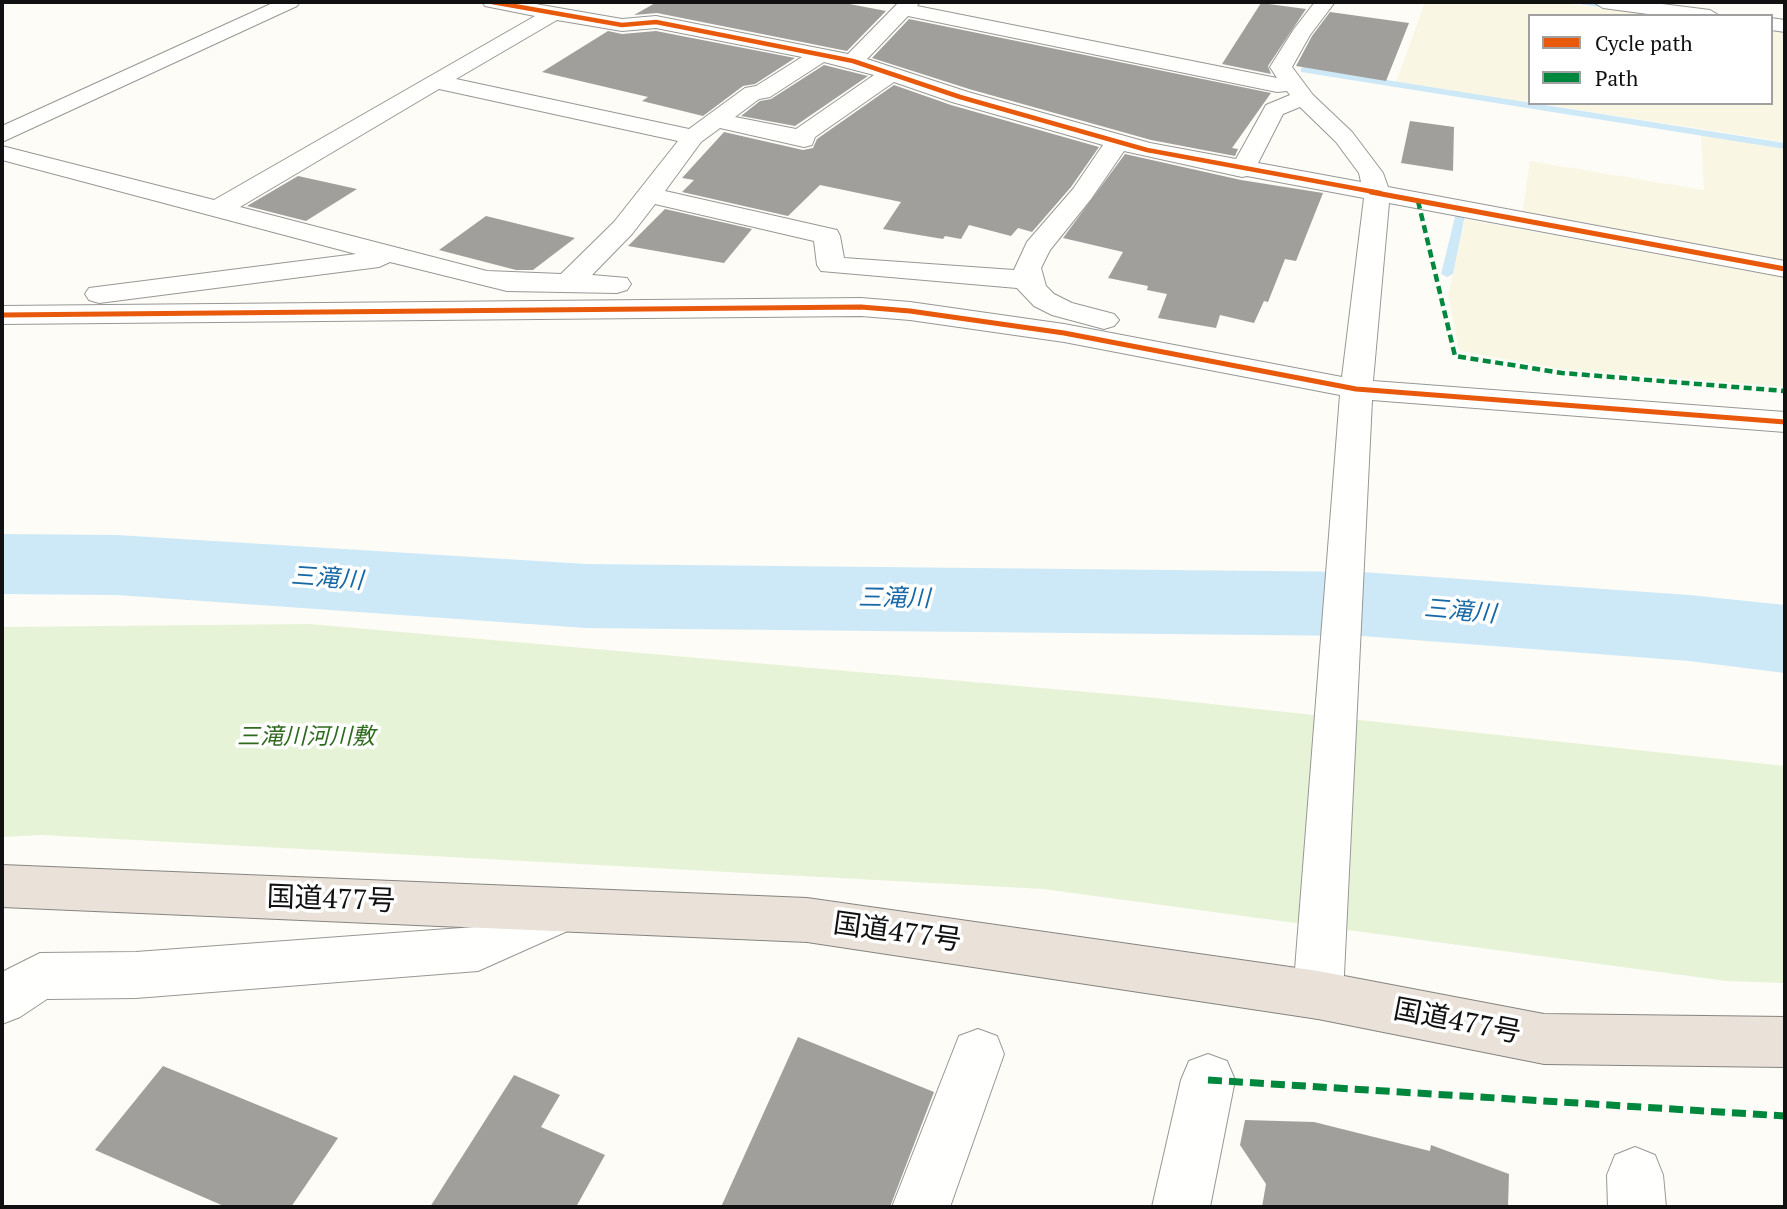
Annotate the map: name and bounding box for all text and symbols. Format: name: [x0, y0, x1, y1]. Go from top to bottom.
legend: [1528, 14, 1773, 105]
text: Cycle path: [1595, 29, 1693, 57]
text: Path: [1595, 64, 1638, 92]
water label: 三滝川: [290, 562, 364, 596]
water label: 三滝川: [858, 584, 930, 614]
water label: 三滝川: [1423, 595, 1497, 629]
park label: 三滝川河川敷: [237, 723, 375, 751]
street label: 国道477号: [266, 881, 396, 919]
street label: 国道477号: [831, 907, 963, 959]
street label: 国道477号: [1391, 993, 1523, 1051]

